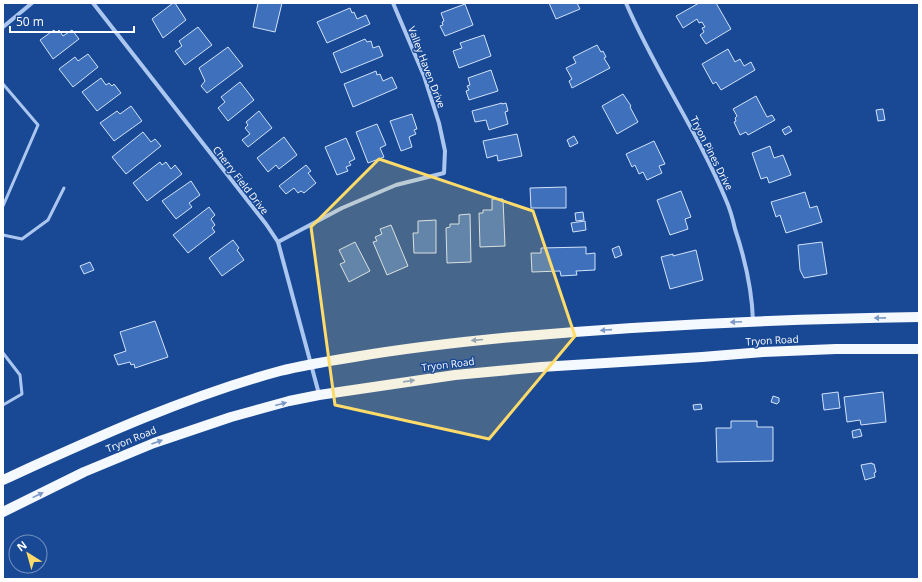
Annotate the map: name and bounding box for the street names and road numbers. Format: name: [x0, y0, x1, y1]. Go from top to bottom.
street label: Valley Haven Drive: [405, 24, 449, 110]
street label: Tryon Pines Drive: [687, 114, 737, 193]
street label: Cherry Field Drive: [210, 143, 272, 217]
street label: Tryon Road: [745, 332, 799, 348]
street label: Tryon Road: [421, 354, 475, 374]
street label: Tryon Road: [104, 423, 158, 455]

